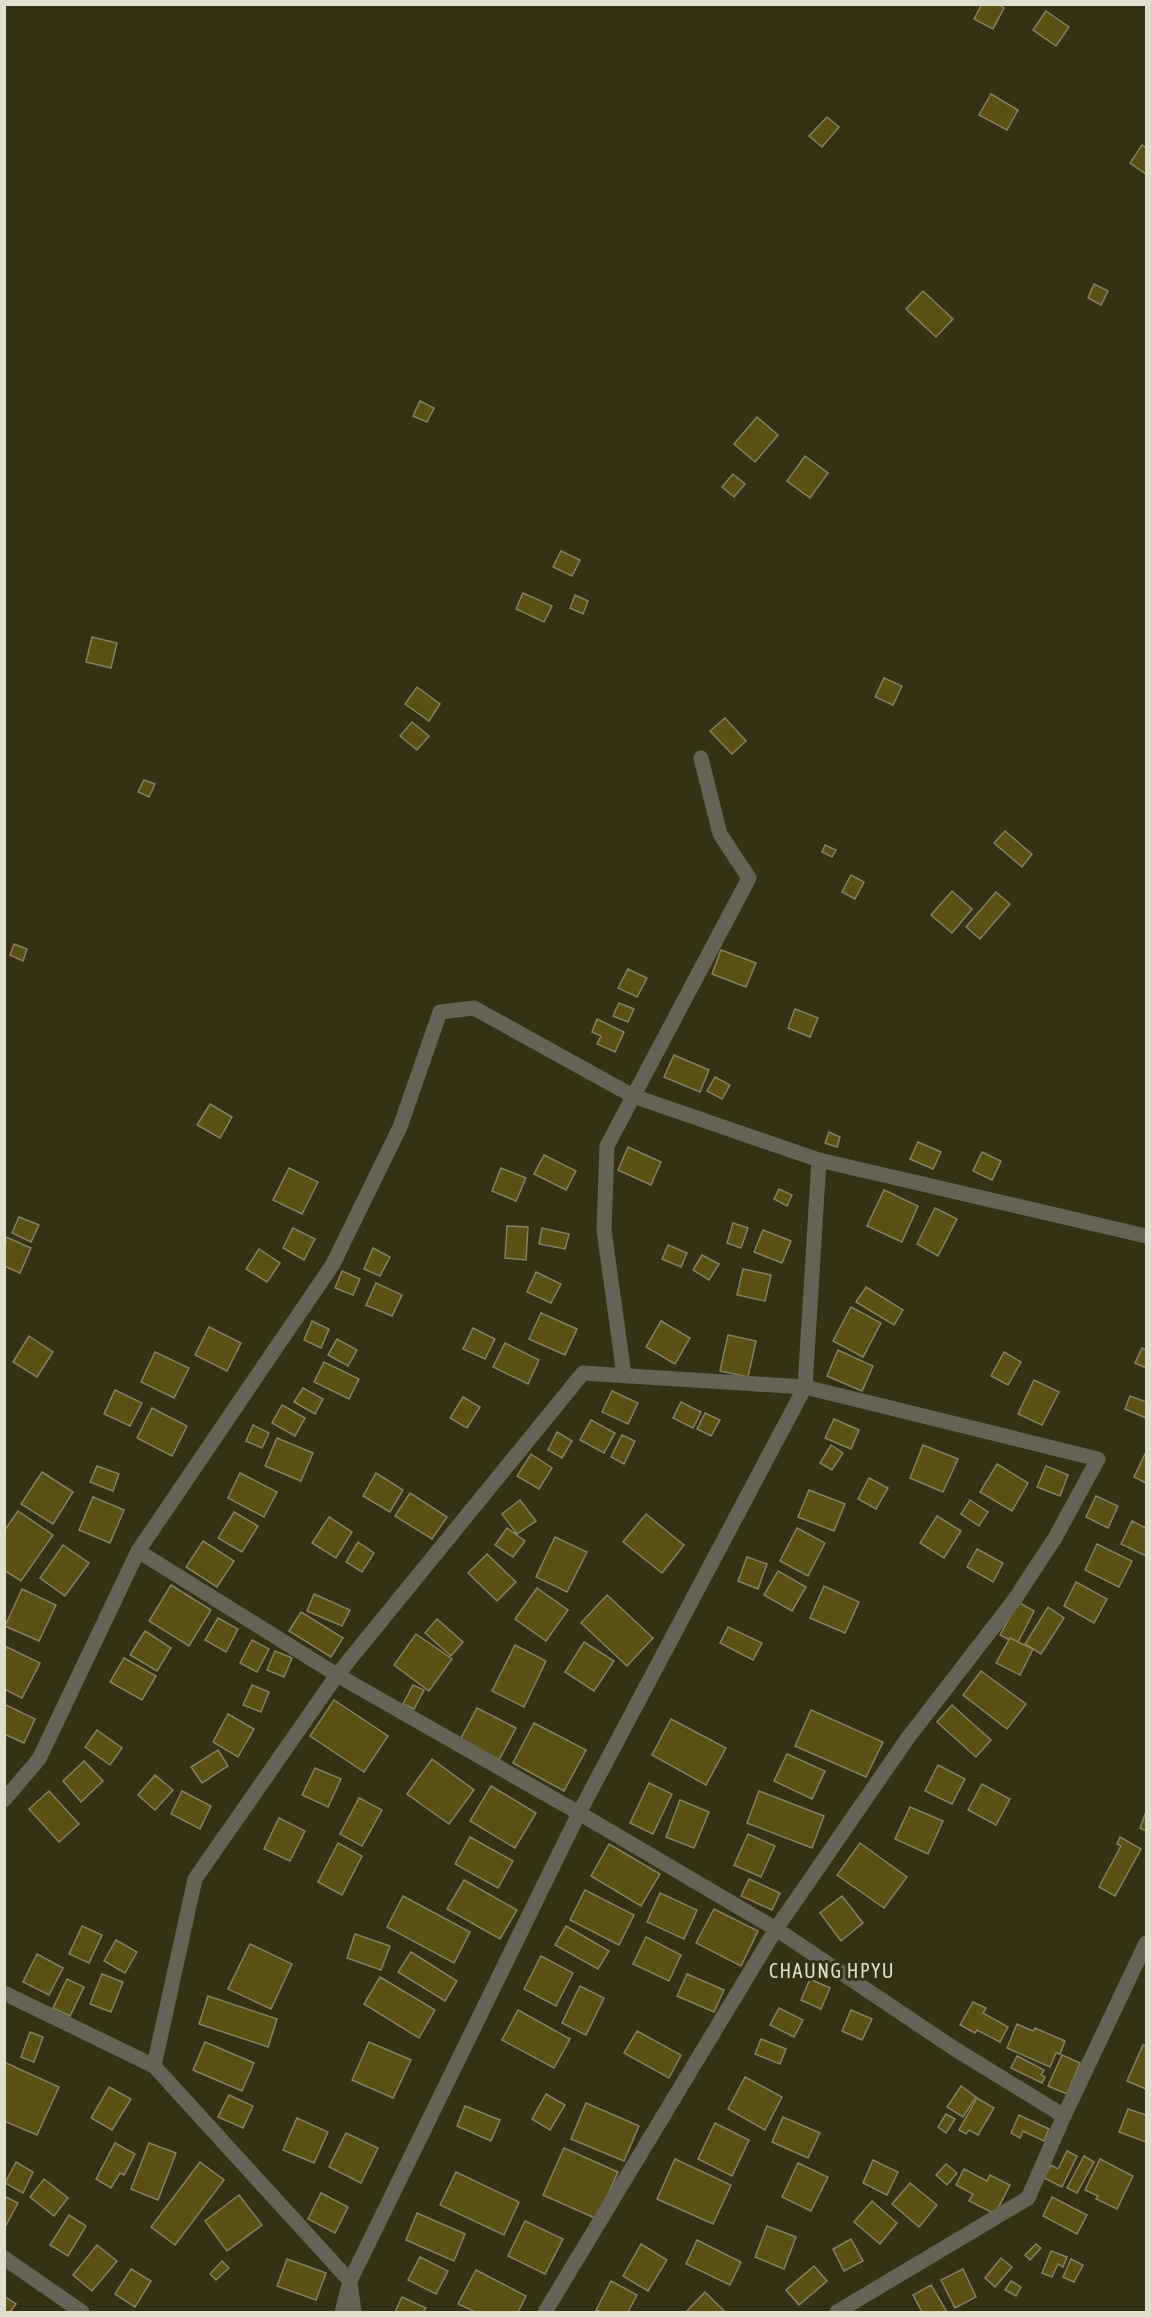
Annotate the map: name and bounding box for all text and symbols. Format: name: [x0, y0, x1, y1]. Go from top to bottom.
district label: CHAUNG HPYU: [769, 1959, 895, 1982]

